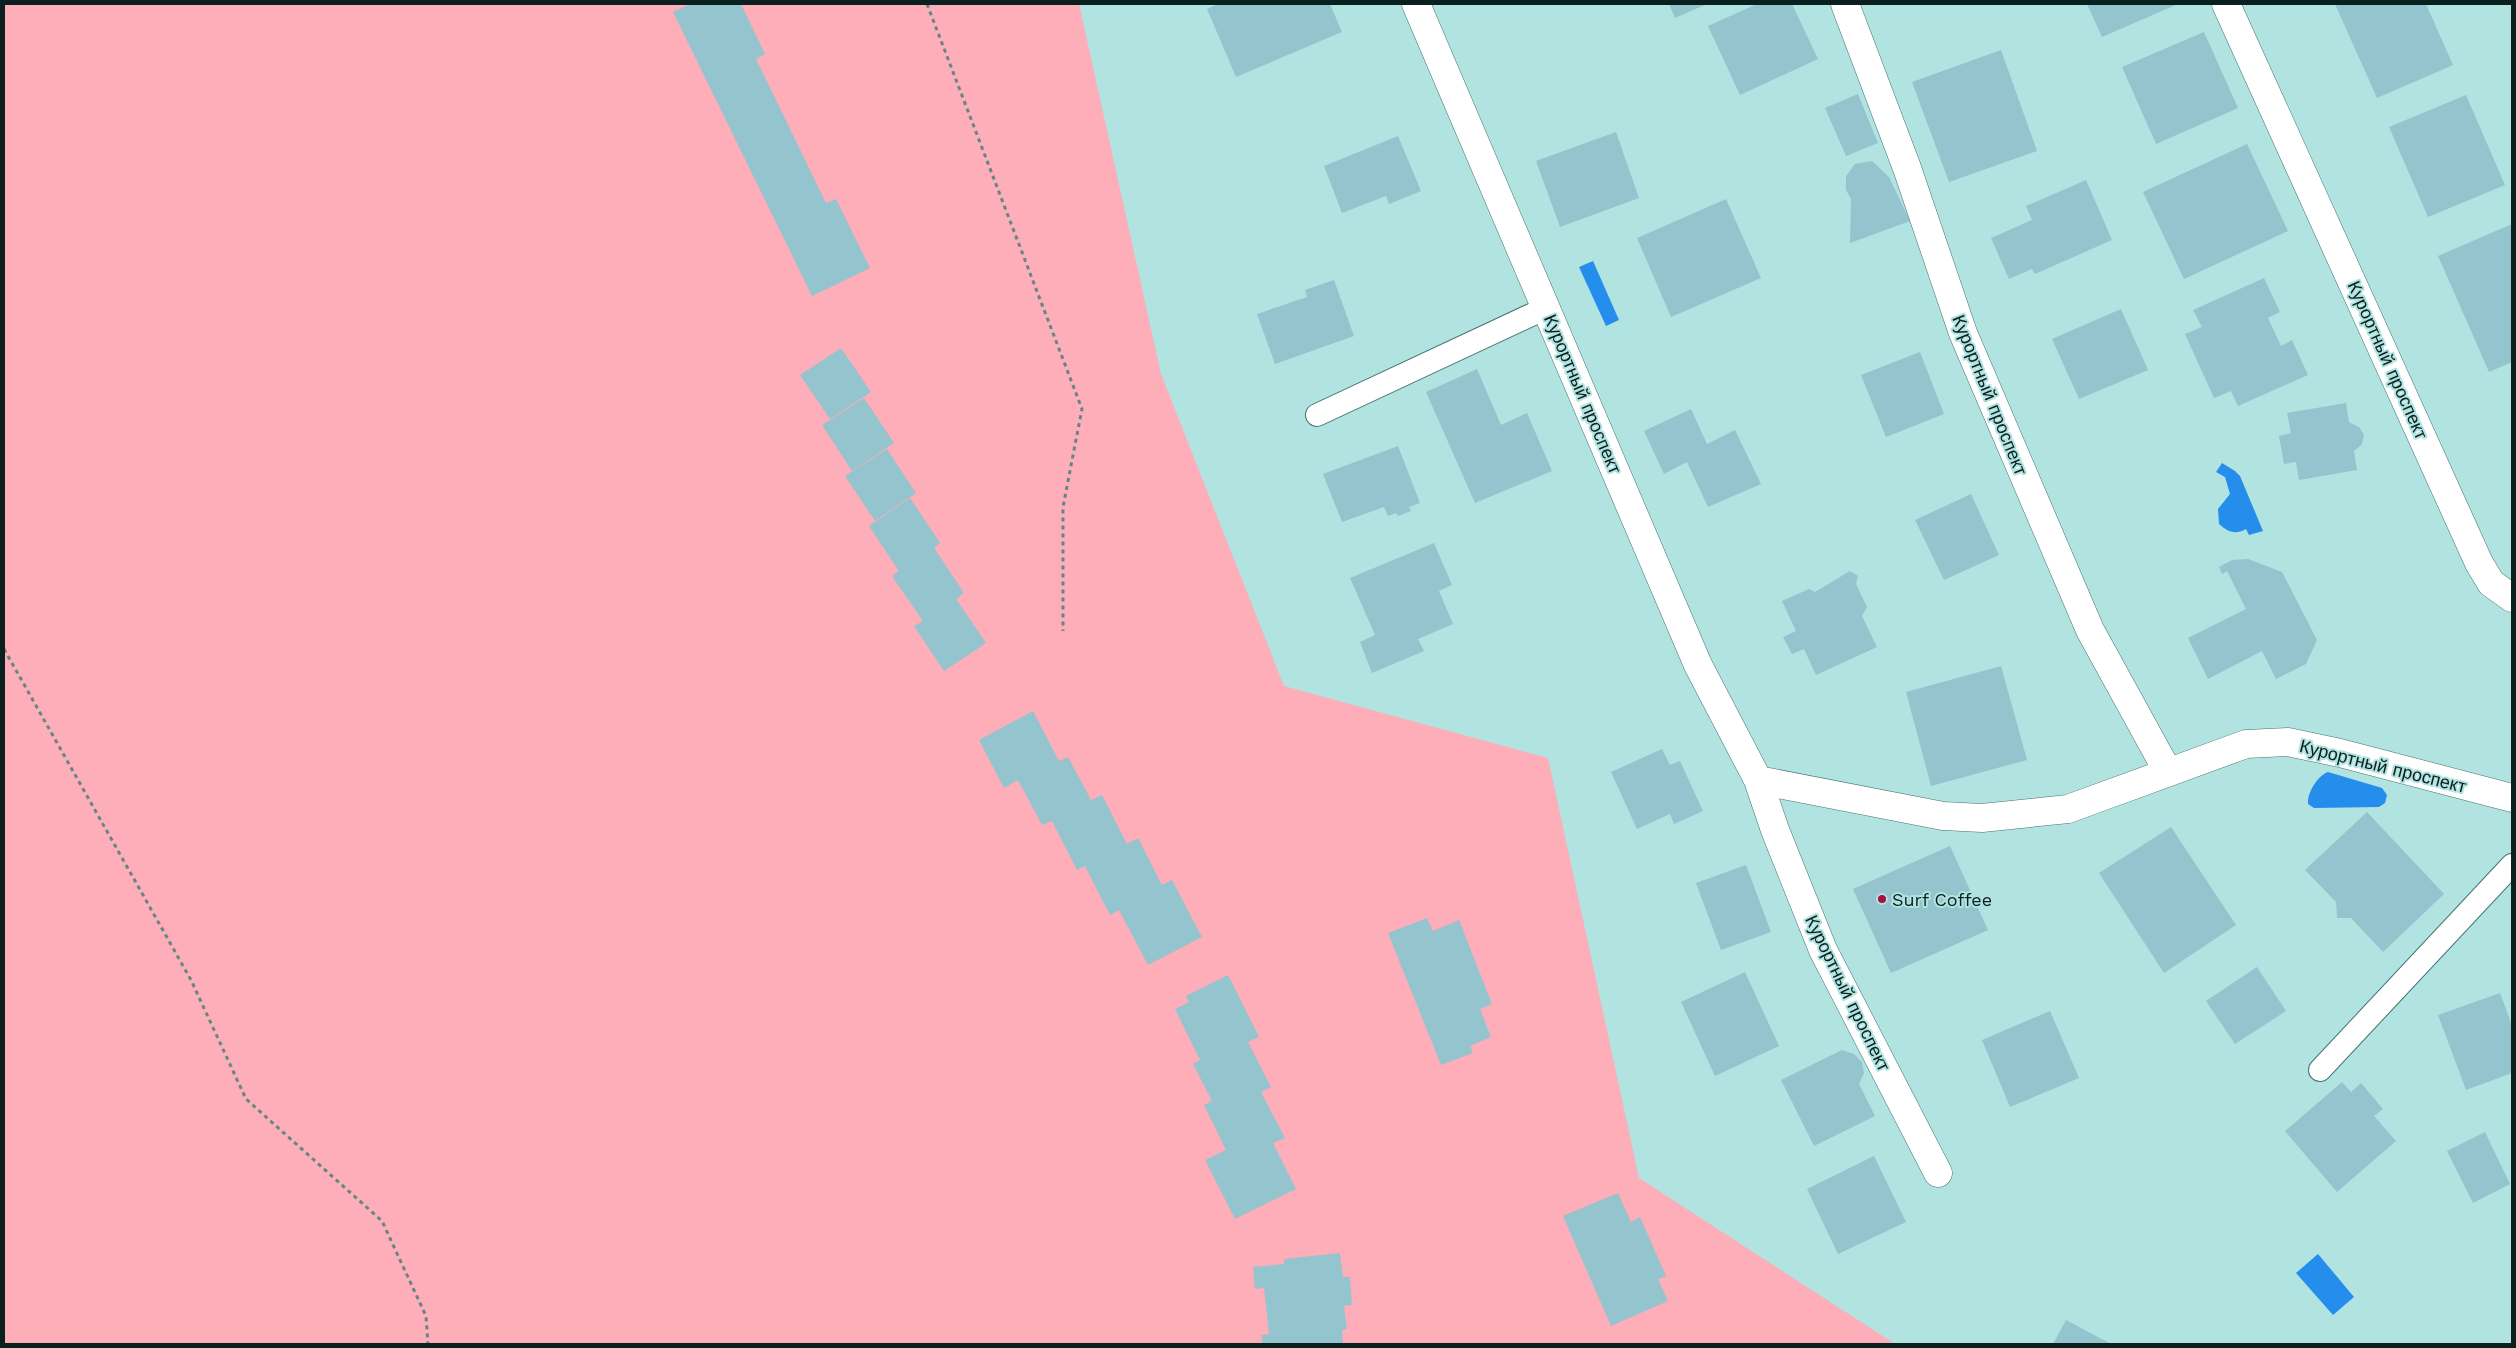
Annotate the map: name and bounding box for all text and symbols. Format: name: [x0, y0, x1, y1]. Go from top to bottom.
street label: Курортный проспект: [2344, 278, 2432, 442]
street label: Курортный проспект: [1540, 311, 1626, 477]
street label: Курортный проспект: [1948, 312, 2032, 478]
street label: Курортный проспект: [2297, 735, 2469, 797]
place label: Surf Coffee: [1892, 889, 1992, 910]
marker: Surf Coffee: [1876, 893, 1888, 905]
street label: Курортный проспект: [1801, 912, 1895, 1074]

